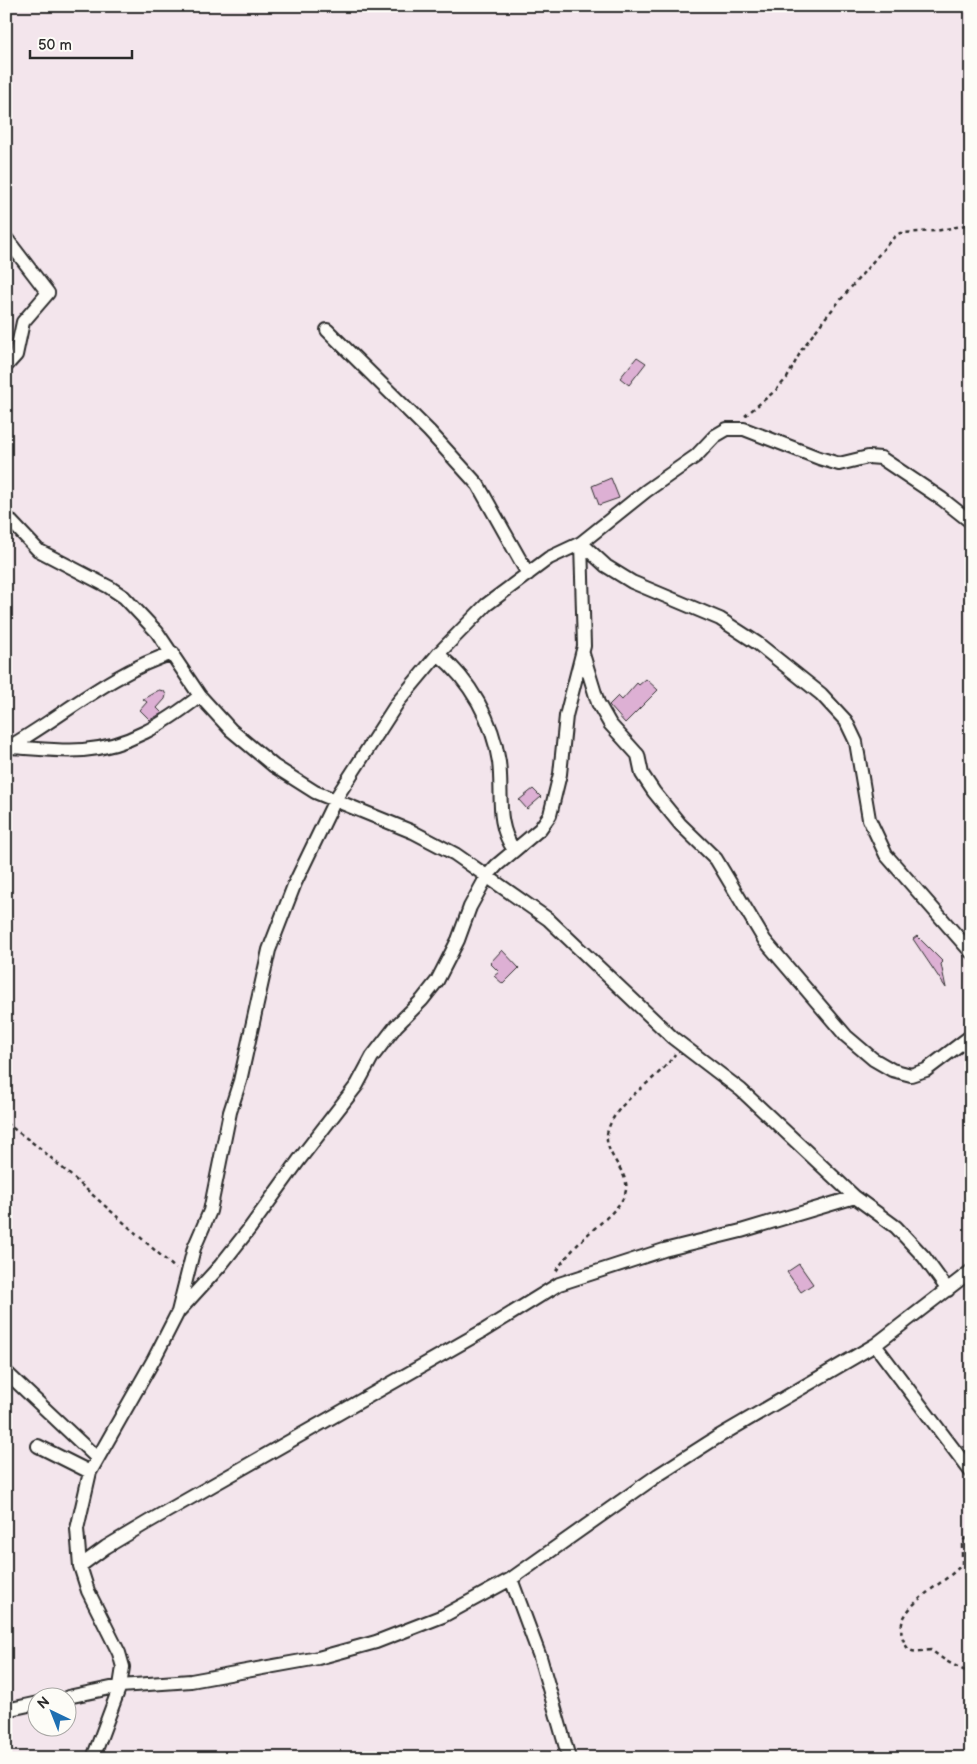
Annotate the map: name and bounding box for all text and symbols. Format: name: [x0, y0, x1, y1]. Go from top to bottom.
scale bar: [30, 28, 132, 60]
text: 50 m: [38, 36, 72, 55]
north arrow: [28, 1686, 78, 1736]
text: N: [34, 1693, 53, 1713]

